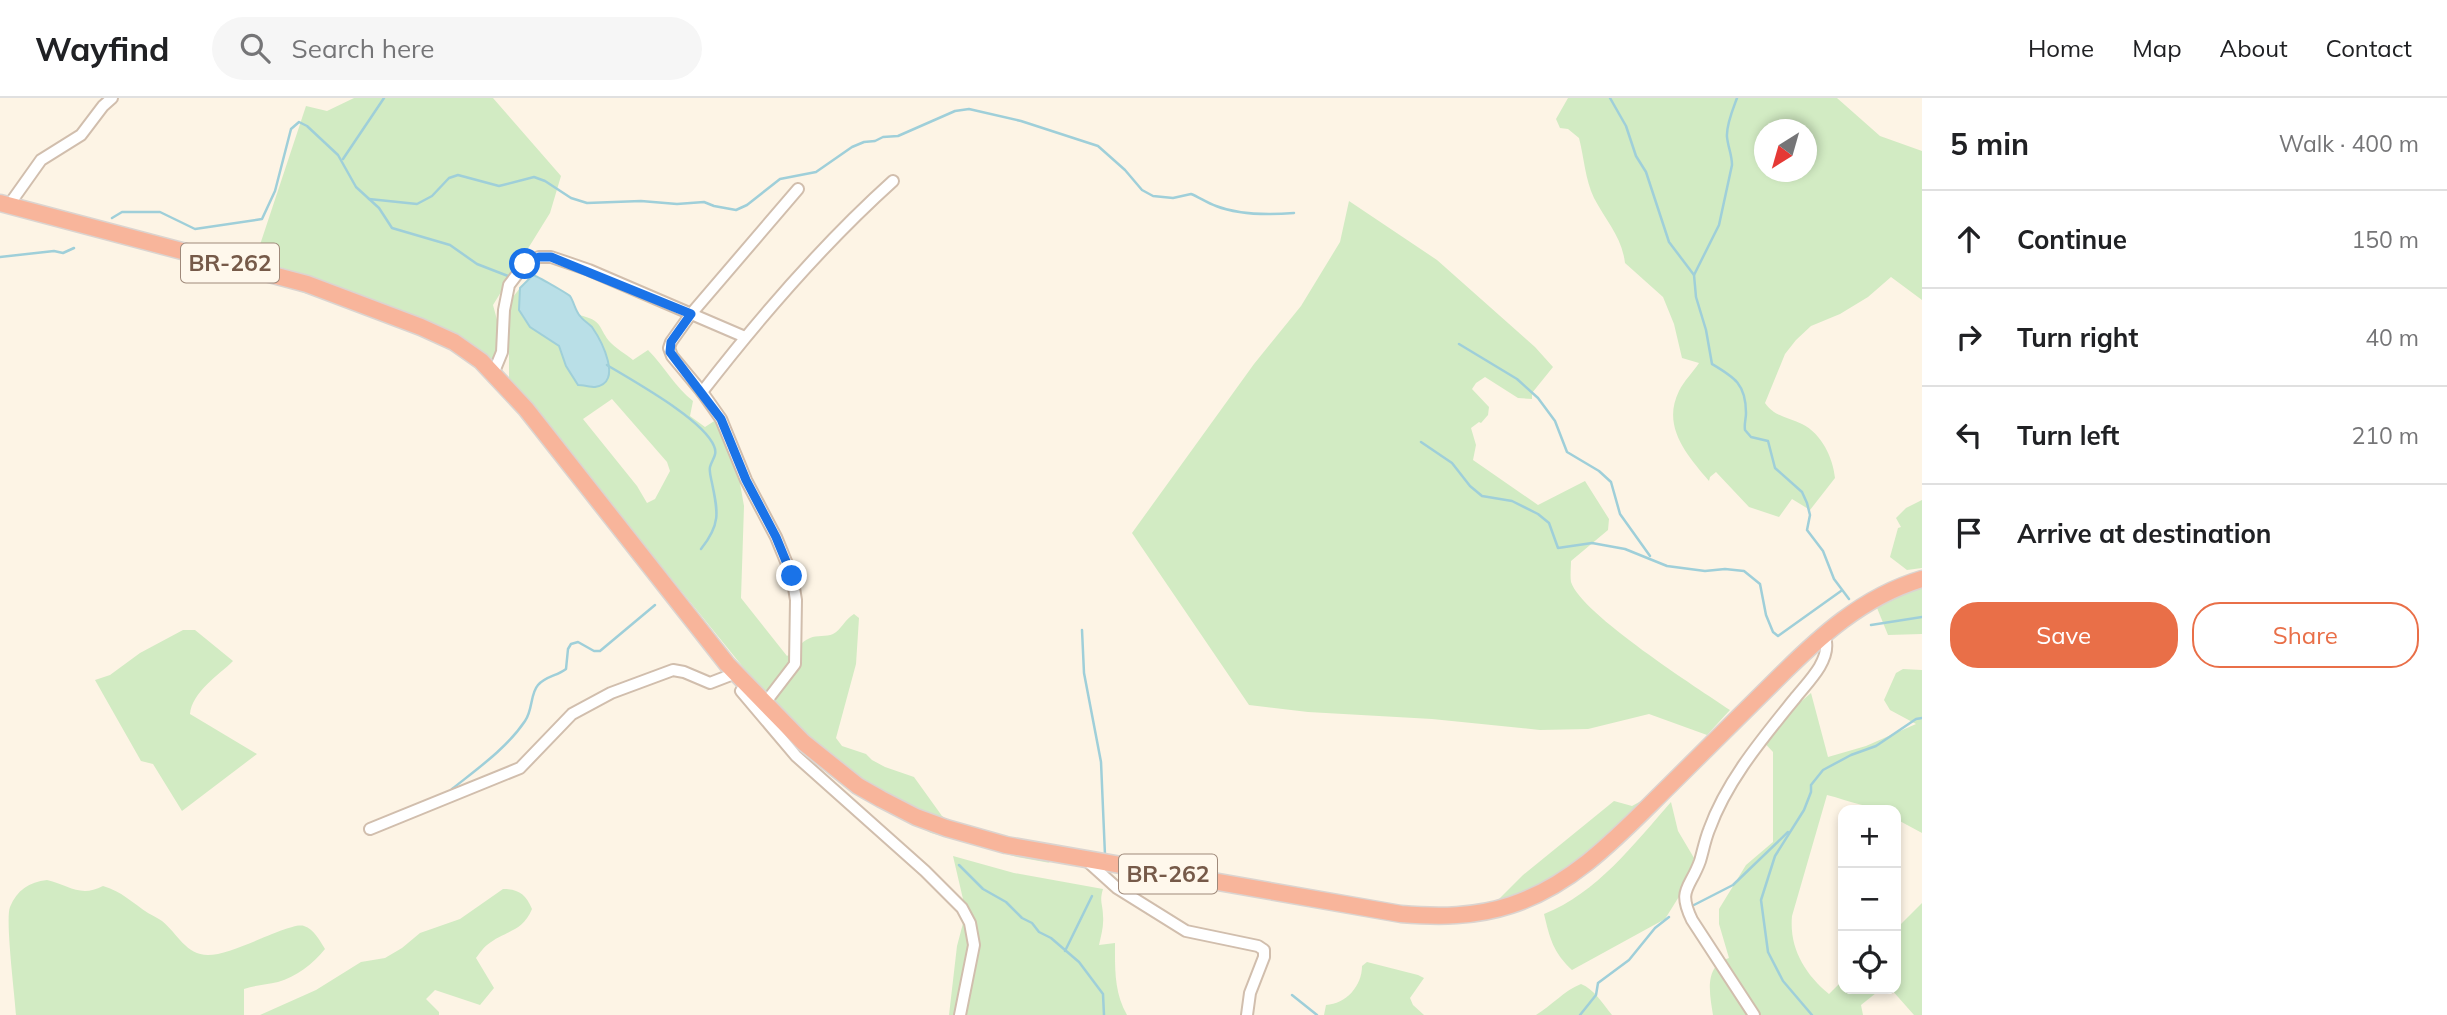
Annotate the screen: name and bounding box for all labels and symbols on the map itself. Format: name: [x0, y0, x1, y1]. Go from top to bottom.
north arrow: [1754, 119, 1817, 182]
road number: BR-262: [181, 244, 279, 282]
route start: [509, 248, 540, 279]
route end: [776, 560, 807, 591]
road number: BR-262: [1119, 854, 1217, 894]

